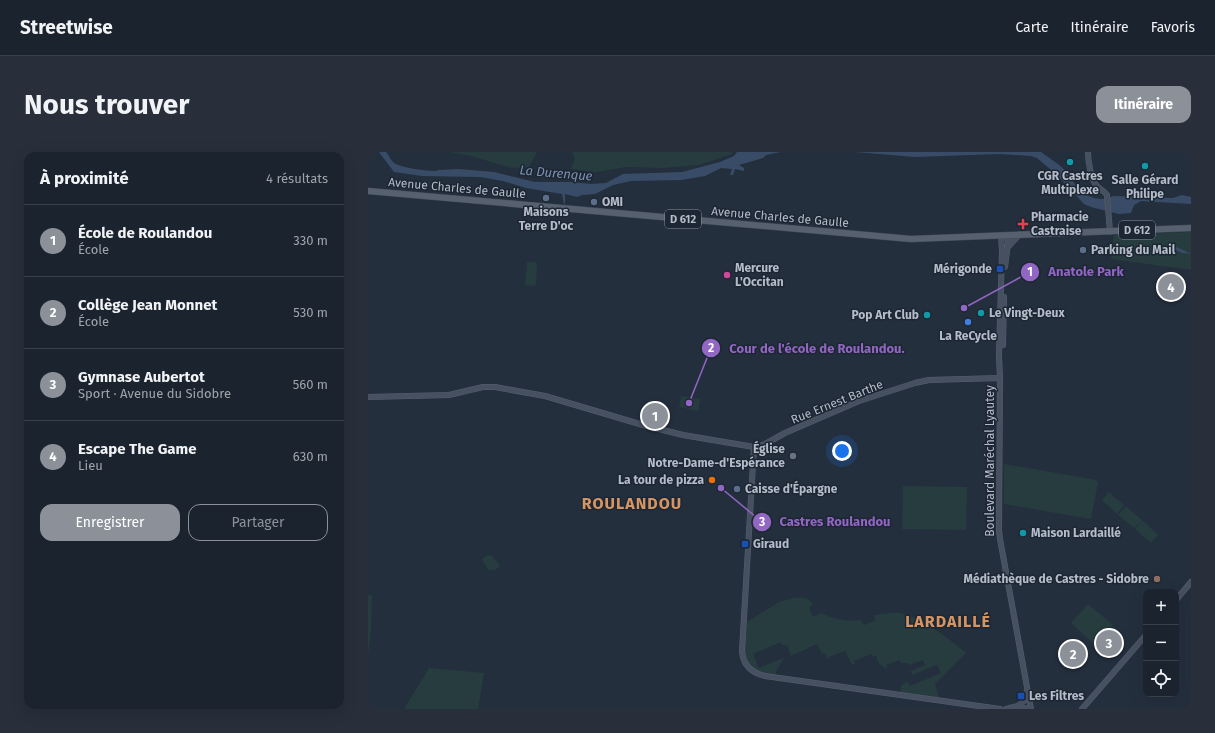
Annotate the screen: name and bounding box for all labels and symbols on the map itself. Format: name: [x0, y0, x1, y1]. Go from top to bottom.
marker: CGR Castres Multiplexe: [1065, 157, 1075, 167]
marker: Salle Gérard Philipe: [1140, 161, 1150, 171]
water label: La Durenque: [519, 162, 593, 184]
place label: CGR Castres Multiplexe: [1037, 169, 1103, 197]
place label: Salle Gérard Philipe: [1112, 173, 1178, 201]
street label: Avenue Charles de Gaulle: [388, 175, 526, 201]
marker: Maisons Terre D'oc: [541, 193, 551, 203]
place label: OMI: [602, 195, 623, 209]
marker: OMI: [589, 197, 599, 207]
street label: Avenue Charles de Gaulle: [711, 204, 849, 230]
place label: Maisons Terre D'oc: [519, 205, 573, 233]
road number: D 612: [665, 210, 701, 228]
place label: Pharmacie Castraise: [1031, 210, 1089, 238]
marker: Pharmacie Castraise: [1018, 219, 1028, 229]
road number: D 612: [1119, 221, 1155, 239]
place label: Parking du Mail: [1091, 243, 1176, 257]
marker: Parking du Mail: [1078, 245, 1088, 255]
callout: Anatole Park: [1020, 259, 1132, 284]
place label: Mercure L'Occitan: [735, 261, 784, 289]
place label: Mérigonde: [934, 262, 992, 276]
marker: Mérigonde: [995, 264, 1005, 274]
text: Anatole Park: [1047, 264, 1124, 279]
text: 1: [1027, 265, 1033, 279]
marker: Mercure L'Occitan: [722, 270, 732, 280]
pin: 4: [1158, 272, 1184, 302]
place label: Le Vingt-Deux: [989, 306, 1065, 320]
place label: Pop Art Club: [851, 308, 919, 322]
marker: Le Vingt-Deux: [976, 308, 986, 318]
marker: Pop Art Club: [922, 310, 932, 320]
marker: La ReCycle: [963, 317, 973, 327]
place label: La ReCycle: [939, 329, 997, 343]
callout: Cour de l'école de Roulandou.: [701, 336, 912, 361]
text: 2: [708, 341, 714, 355]
text: Cour de l'école de Roulandou.: [729, 341, 905, 356]
street label: Rue Ernest Barthe: [789, 377, 885, 427]
street label: Boulevard Maréchal Lyautey: [983, 385, 997, 537]
pin: 1: [642, 401, 668, 431]
place label: Église Notre-Dame-d'Espérance: [648, 440, 785, 470]
your location: [832, 441, 852, 461]
marker: Église Notre-Dame-d'Espérance: [788, 451, 798, 461]
place label: La tour de pizza: [618, 473, 704, 487]
marker: La tour de pizza: [707, 475, 717, 485]
place label: Caisse d'Épargne: [745, 480, 838, 496]
marker: Caisse d'Épargne: [732, 484, 742, 494]
district label: ROULANDOU: [582, 494, 682, 513]
callout: Castres Roulandou: [752, 509, 899, 534]
text: Castres Roulandou: [779, 514, 891, 529]
text: 3: [758, 515, 765, 529]
place label: Maison Lardaillé: [1031, 526, 1121, 540]
marker: Maison Lardaillé: [1018, 528, 1028, 538]
place label: Giraud: [753, 537, 789, 551]
marker: Giraud: [740, 539, 750, 549]
place label: Médiathèque de Castres - Sidobre: [964, 572, 1149, 586]
marker: Médiathèque de Castres - Sidobre: [1152, 574, 1162, 584]
district label: LARDAILLÉ: [905, 611, 991, 631]
pin: 3: [1096, 628, 1122, 658]
pin: 2: [1060, 639, 1086, 669]
place label: Les Filtres: [1029, 689, 1084, 703]
marker: Les Filtres: [1016, 691, 1026, 701]

